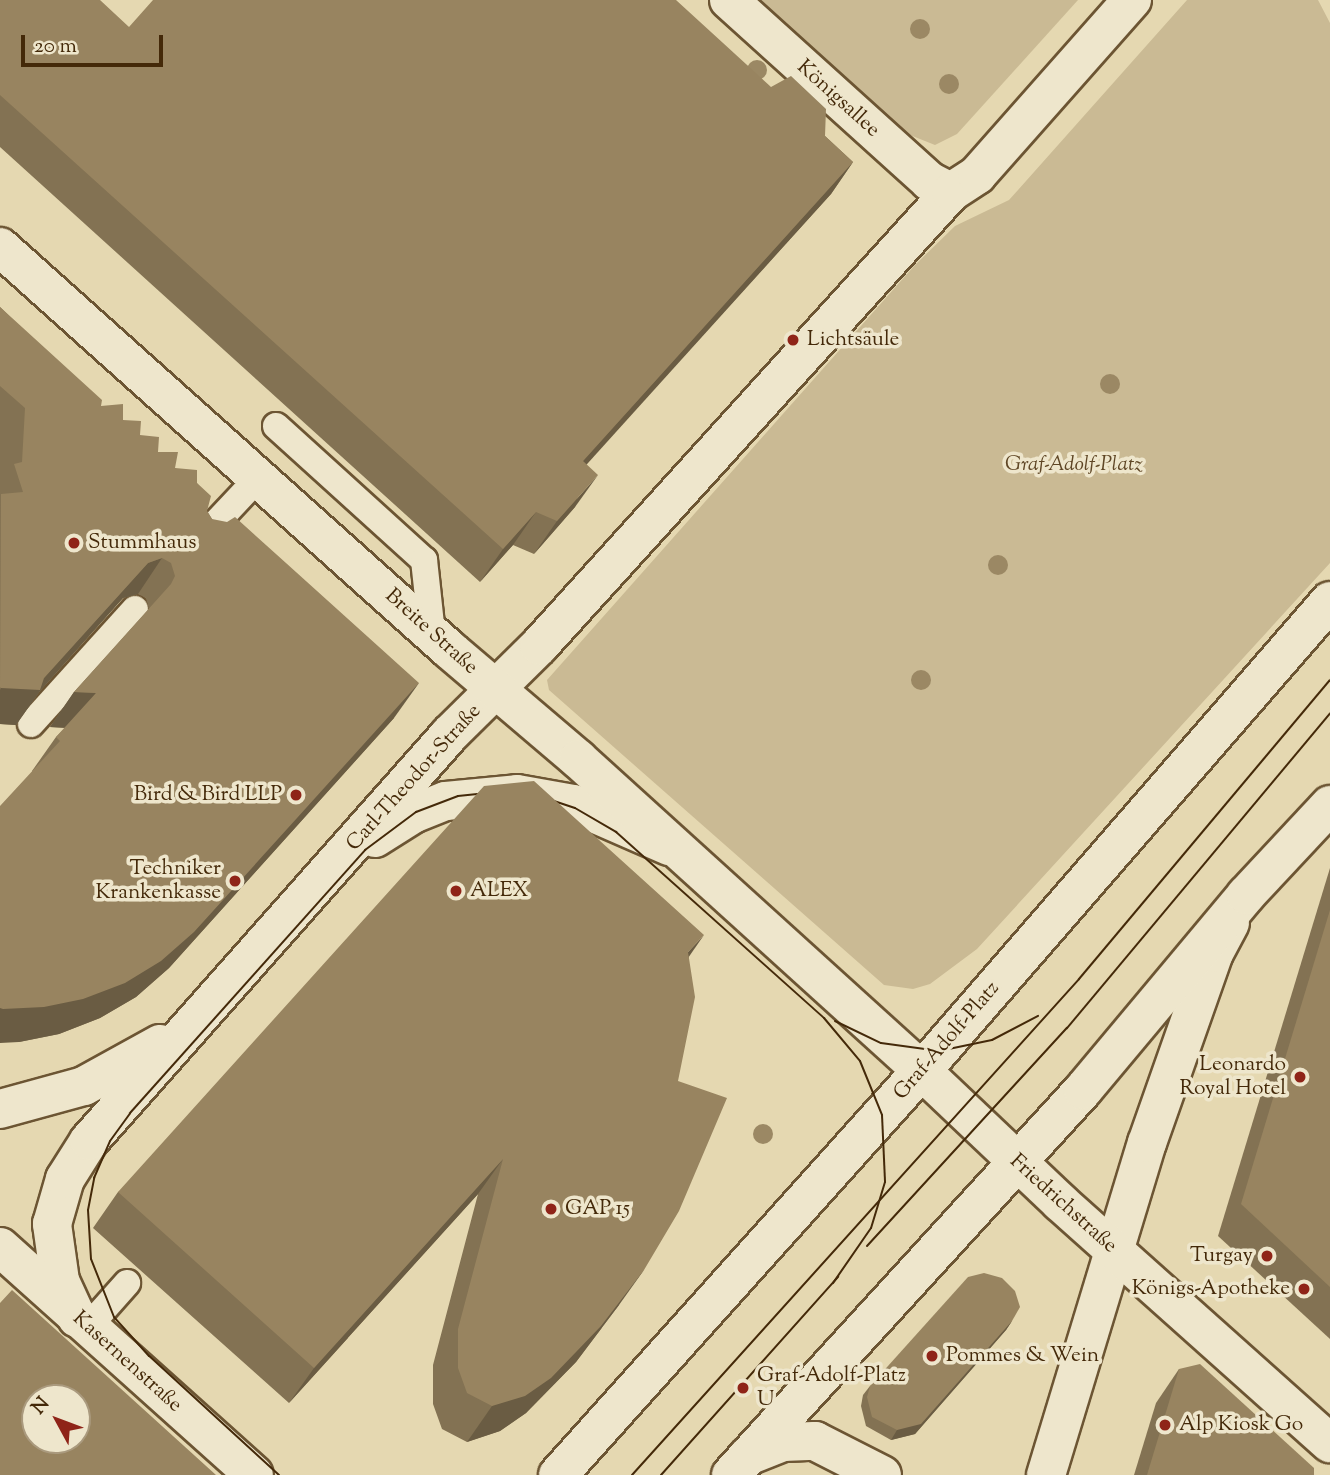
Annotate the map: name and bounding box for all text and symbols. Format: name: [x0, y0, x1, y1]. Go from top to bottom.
scale bar: [24, 21, 166, 65]
text: 20 m: [34, 32, 77, 62]
street label: Königsallee: [791, 55, 885, 143]
place label: Lichtsäule: [807, 327, 899, 353]
marker: Lichtsäule: [785, 332, 801, 348]
park label: Graf-Adolf-Platz: [1005, 452, 1143, 478]
place label: Stummhaus: [88, 530, 197, 556]
marker: Stummhaus: [66, 535, 82, 551]
street label: Breite Straße: [379, 584, 483, 680]
street label: Carl-Theodor-Straße: [341, 699, 487, 857]
place label: Bird & Bird LLP: [134, 782, 282, 808]
marker: Bird & Bird LLP: [288, 787, 304, 803]
place label: Techniker Krankenkasse: [96, 856, 221, 906]
marker: Techniker Krankenkasse: [227, 873, 243, 889]
place label: ALEX: [470, 878, 528, 904]
marker: ALEX: [448, 883, 464, 899]
street label: Graf-Adolf-Platz: [889, 977, 1005, 1105]
place label: Leonardo Royal Hotel: [1179, 1052, 1286, 1102]
marker: Leonardo Royal Hotel: [1292, 1069, 1308, 1085]
street label: Friedrichstraße: [1004, 1149, 1122, 1259]
place label: GAP 15: [565, 1196, 630, 1222]
marker: GAP 15: [543, 1201, 559, 1217]
place label: Turgay: [1190, 1243, 1253, 1269]
marker: Turgay: [1259, 1248, 1275, 1264]
place label: Königs-Apotheke: [1132, 1276, 1290, 1302]
marker: Königs-Apotheke: [1296, 1281, 1312, 1297]
street label: Kasernenstraße: [67, 1306, 187, 1418]
place label: Pommes & Wein: [946, 1343, 1099, 1369]
marker: Pommes & Wein: [924, 1348, 940, 1364]
place label: Graf-Adolf-Platz U: [757, 1363, 906, 1413]
marker: Graf-Adolf-Platz U: [735, 1380, 751, 1396]
north arrow: [21, 1384, 91, 1454]
text: N: [26, 1392, 56, 1421]
place label: Alp Kiosk Go: [1179, 1412, 1303, 1438]
marker: Alp Kiosk Go: [1157, 1417, 1173, 1433]

